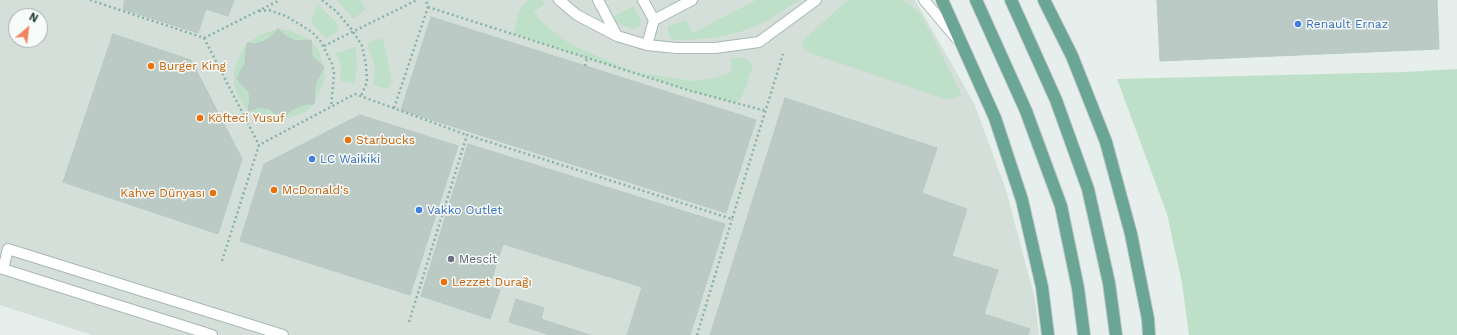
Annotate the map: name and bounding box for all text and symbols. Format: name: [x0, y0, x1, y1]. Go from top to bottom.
north arrow: [8, 8, 48, 48]
text: N: [27, 10, 40, 25]
place label: Renault Ernaz: [1306, 17, 1388, 31]
marker: Renault Ernaz: [1293, 19, 1303, 29]
place label: Burger King: [159, 59, 226, 73]
marker: Burger King: [146, 61, 156, 71]
place label: Köfteci Yusuf: [208, 111, 285, 125]
marker: Köfteci Yusuf: [195, 113, 205, 123]
place label: Starbucks: [356, 133, 415, 147]
marker: Starbucks: [343, 135, 353, 145]
place label: LC Waikiki: [320, 152, 380, 166]
marker: LC Waikiki: [307, 154, 317, 164]
place label: McDonald's: [282, 183, 349, 197]
marker: McDonald's: [269, 185, 279, 195]
place label: Kahve Dünyası: [120, 186, 205, 200]
marker: Kahve Dünyası: [208, 188, 218, 198]
place label: Vakko Outlet: [427, 203, 502, 217]
marker: Vakko Outlet: [414, 205, 424, 215]
place label: Mescit: [459, 252, 497, 266]
marker: Mescit: [446, 254, 456, 264]
place label: Lezzet Durağı: [452, 275, 532, 289]
marker: Lezzet Durağı: [439, 277, 449, 287]

